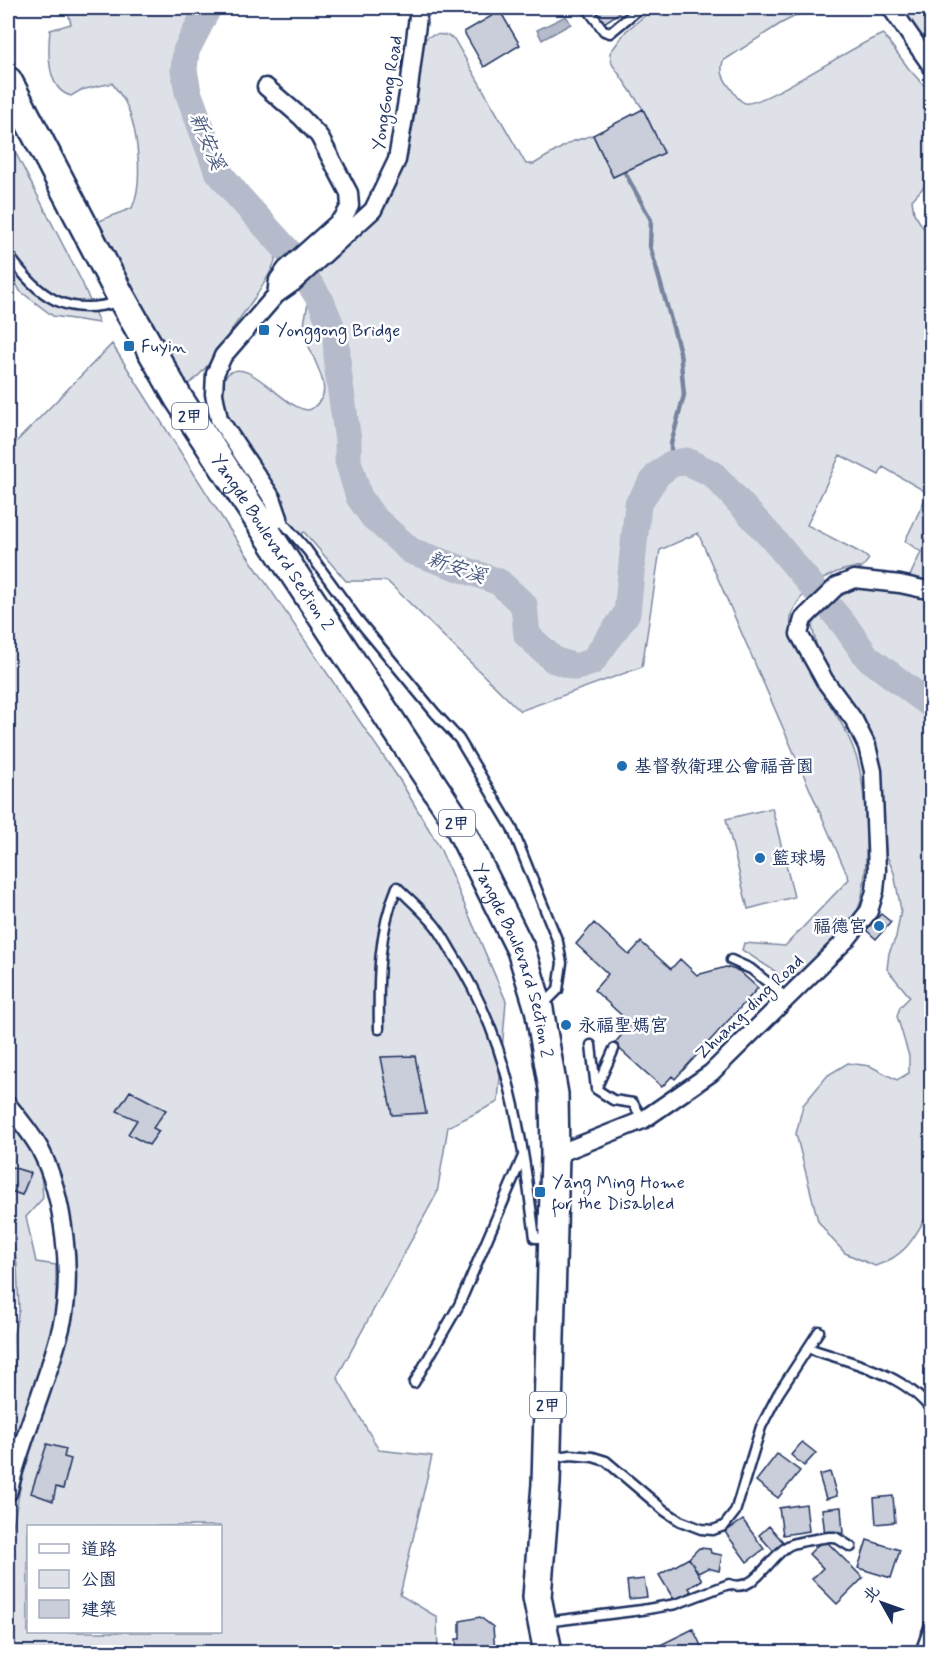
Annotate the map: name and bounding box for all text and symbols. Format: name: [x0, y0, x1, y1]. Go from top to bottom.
street label: YongGong Road: [367, 34, 410, 153]
water label: 新安溪: [182, 109, 231, 175]
place label: Yonggong Bridge: [276, 319, 400, 344]
marker: Yonggong Bridge: [257, 323, 271, 337]
place label: Fuyin: [141, 335, 186, 359]
marker: Fuyin: [122, 339, 136, 353]
road number: 2甲: [172, 403, 208, 429]
street label: Yangde Boulevard Section 2: [205, 449, 339, 635]
water label: 新安溪: [424, 546, 490, 591]
place label: 基督教衛理公會福音園: [634, 755, 814, 779]
marker: 基督教衛理公會福音園: [615, 759, 629, 773]
road number: 2甲: [439, 810, 475, 836]
place label: 籃球場: [772, 847, 826, 871]
marker: 籃球場: [753, 851, 767, 865]
street label: Yangde Boulevard Section 2: [467, 859, 558, 1060]
place label: 福德宮: [813, 915, 867, 939]
marker: 福德宮: [872, 919, 886, 933]
street label: Zhuang-ding Road: [690, 950, 810, 1066]
place label: 永福聖媽宮: [578, 1014, 668, 1038]
marker: 永福聖媽宮: [559, 1018, 573, 1032]
place label: Yang Ming Home for the Disabled: [552, 1171, 685, 1218]
marker: Yang Ming Home for the Disabled: [533, 1185, 547, 1199]
road number: 2甲: [530, 1392, 566, 1418]
legend: [27, 1525, 222, 1633]
text: 道路: [81, 1538, 117, 1562]
text: 公園: [81, 1568, 117, 1592]
north arrow: [852, 1573, 912, 1633]
text: 北: [858, 1581, 885, 1607]
text: 建築: [81, 1598, 117, 1622]

